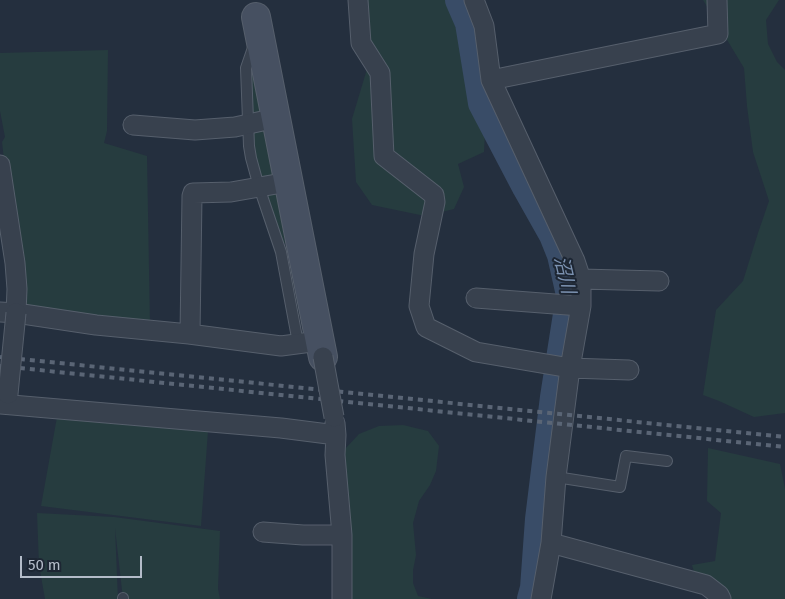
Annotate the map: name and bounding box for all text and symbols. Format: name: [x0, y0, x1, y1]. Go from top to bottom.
water label: 沼川: [549, 254, 579, 296]
scale bar: [22, 546, 145, 578]
text: 50 m: [28, 556, 61, 574]

